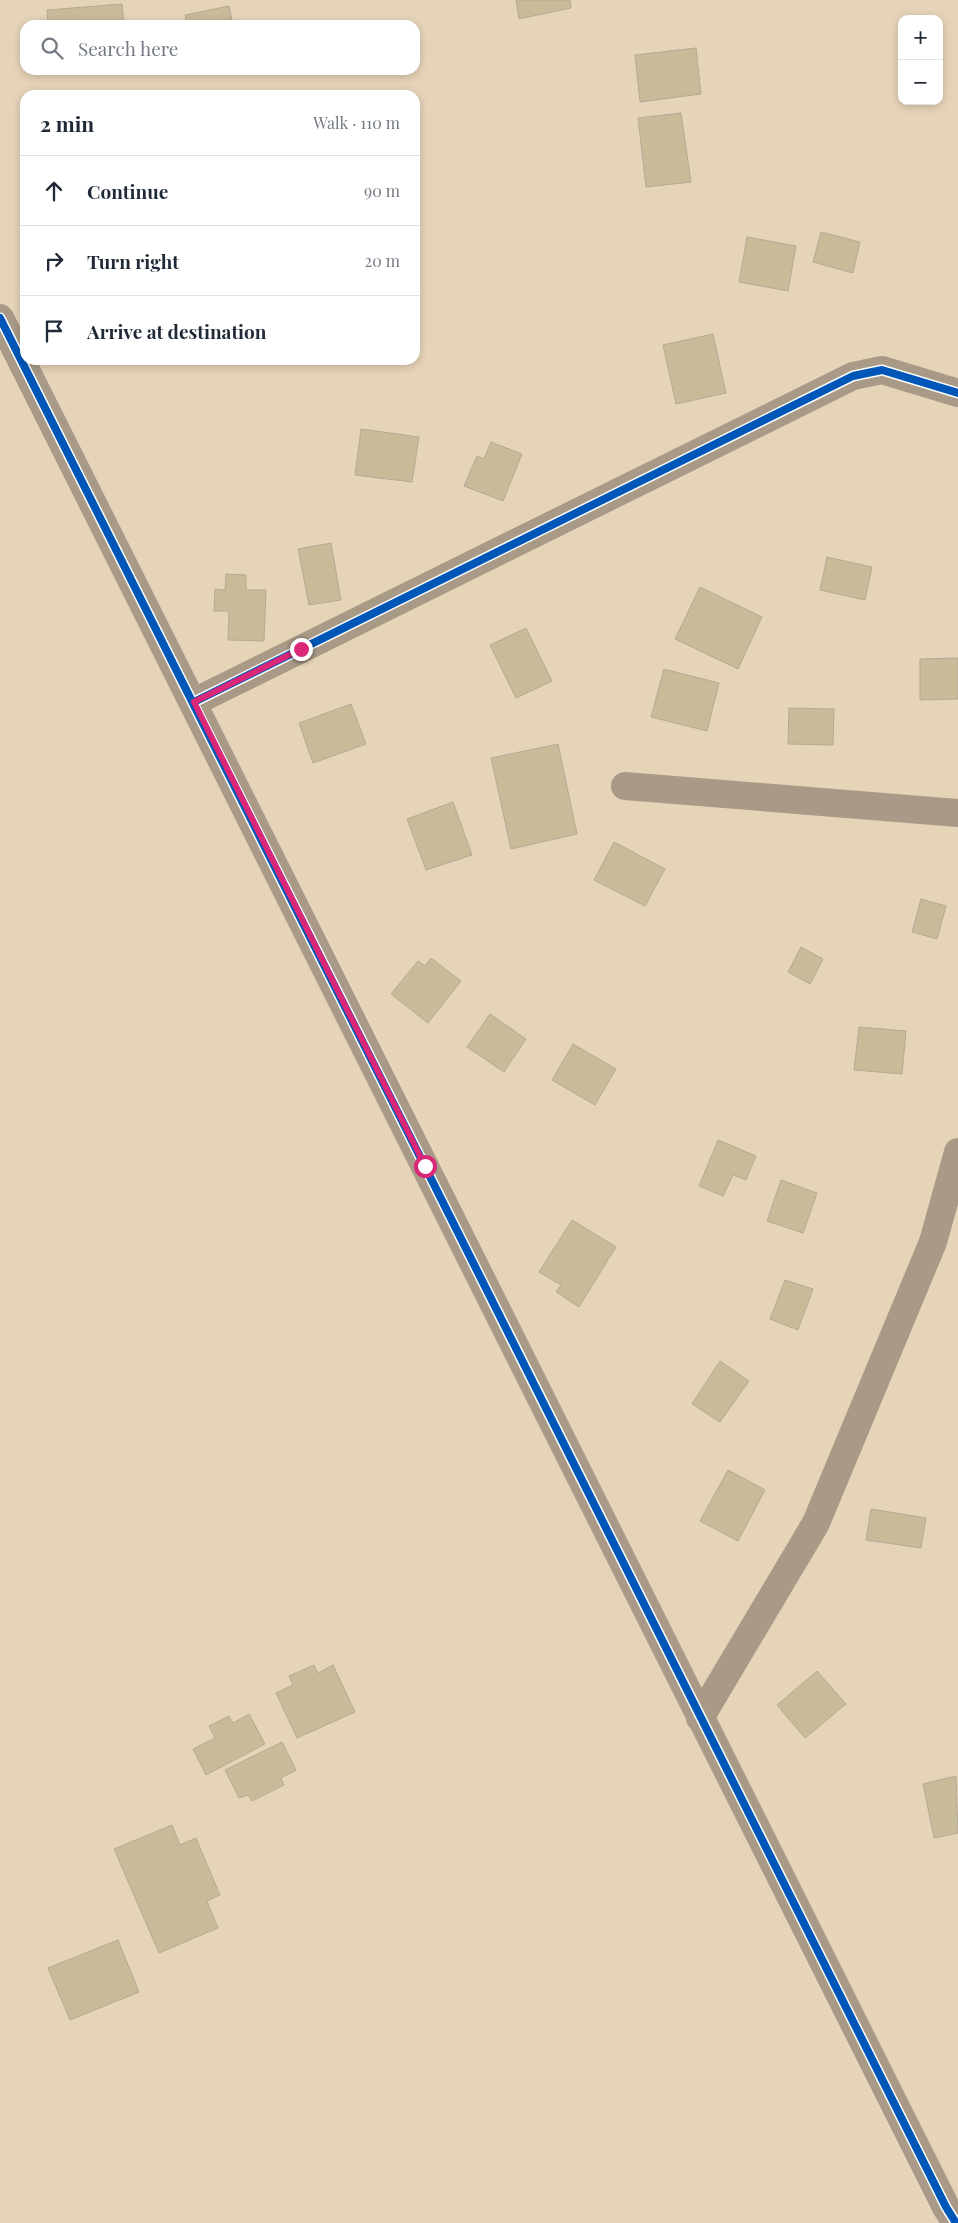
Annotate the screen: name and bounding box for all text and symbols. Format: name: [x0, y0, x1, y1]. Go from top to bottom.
map controls: [898, 15, 943, 105]
button: +: [898, 15, 943, 60]
search box: [20, 20, 420, 75]
icon: search: [38, 34, 66, 62]
text: Search here: [78, 35, 178, 61]
button: −: [898, 60, 943, 105]
text: 2 min: [40, 109, 94, 137]
text: Walk · 110 m: [313, 112, 400, 133]
icon: ahead: [40, 177, 68, 205]
text: Continue: [87, 178, 168, 204]
text: 90 m: [364, 180, 400, 201]
icon: right: [40, 247, 68, 275]
text: Turn right: [87, 248, 179, 274]
text: 20 m: [365, 250, 400, 271]
icon: arrive: [40, 317, 68, 345]
text: Arrive at destination: [87, 318, 267, 344]
route end: [290, 638, 313, 661]
route start: [414, 1155, 437, 1178]

